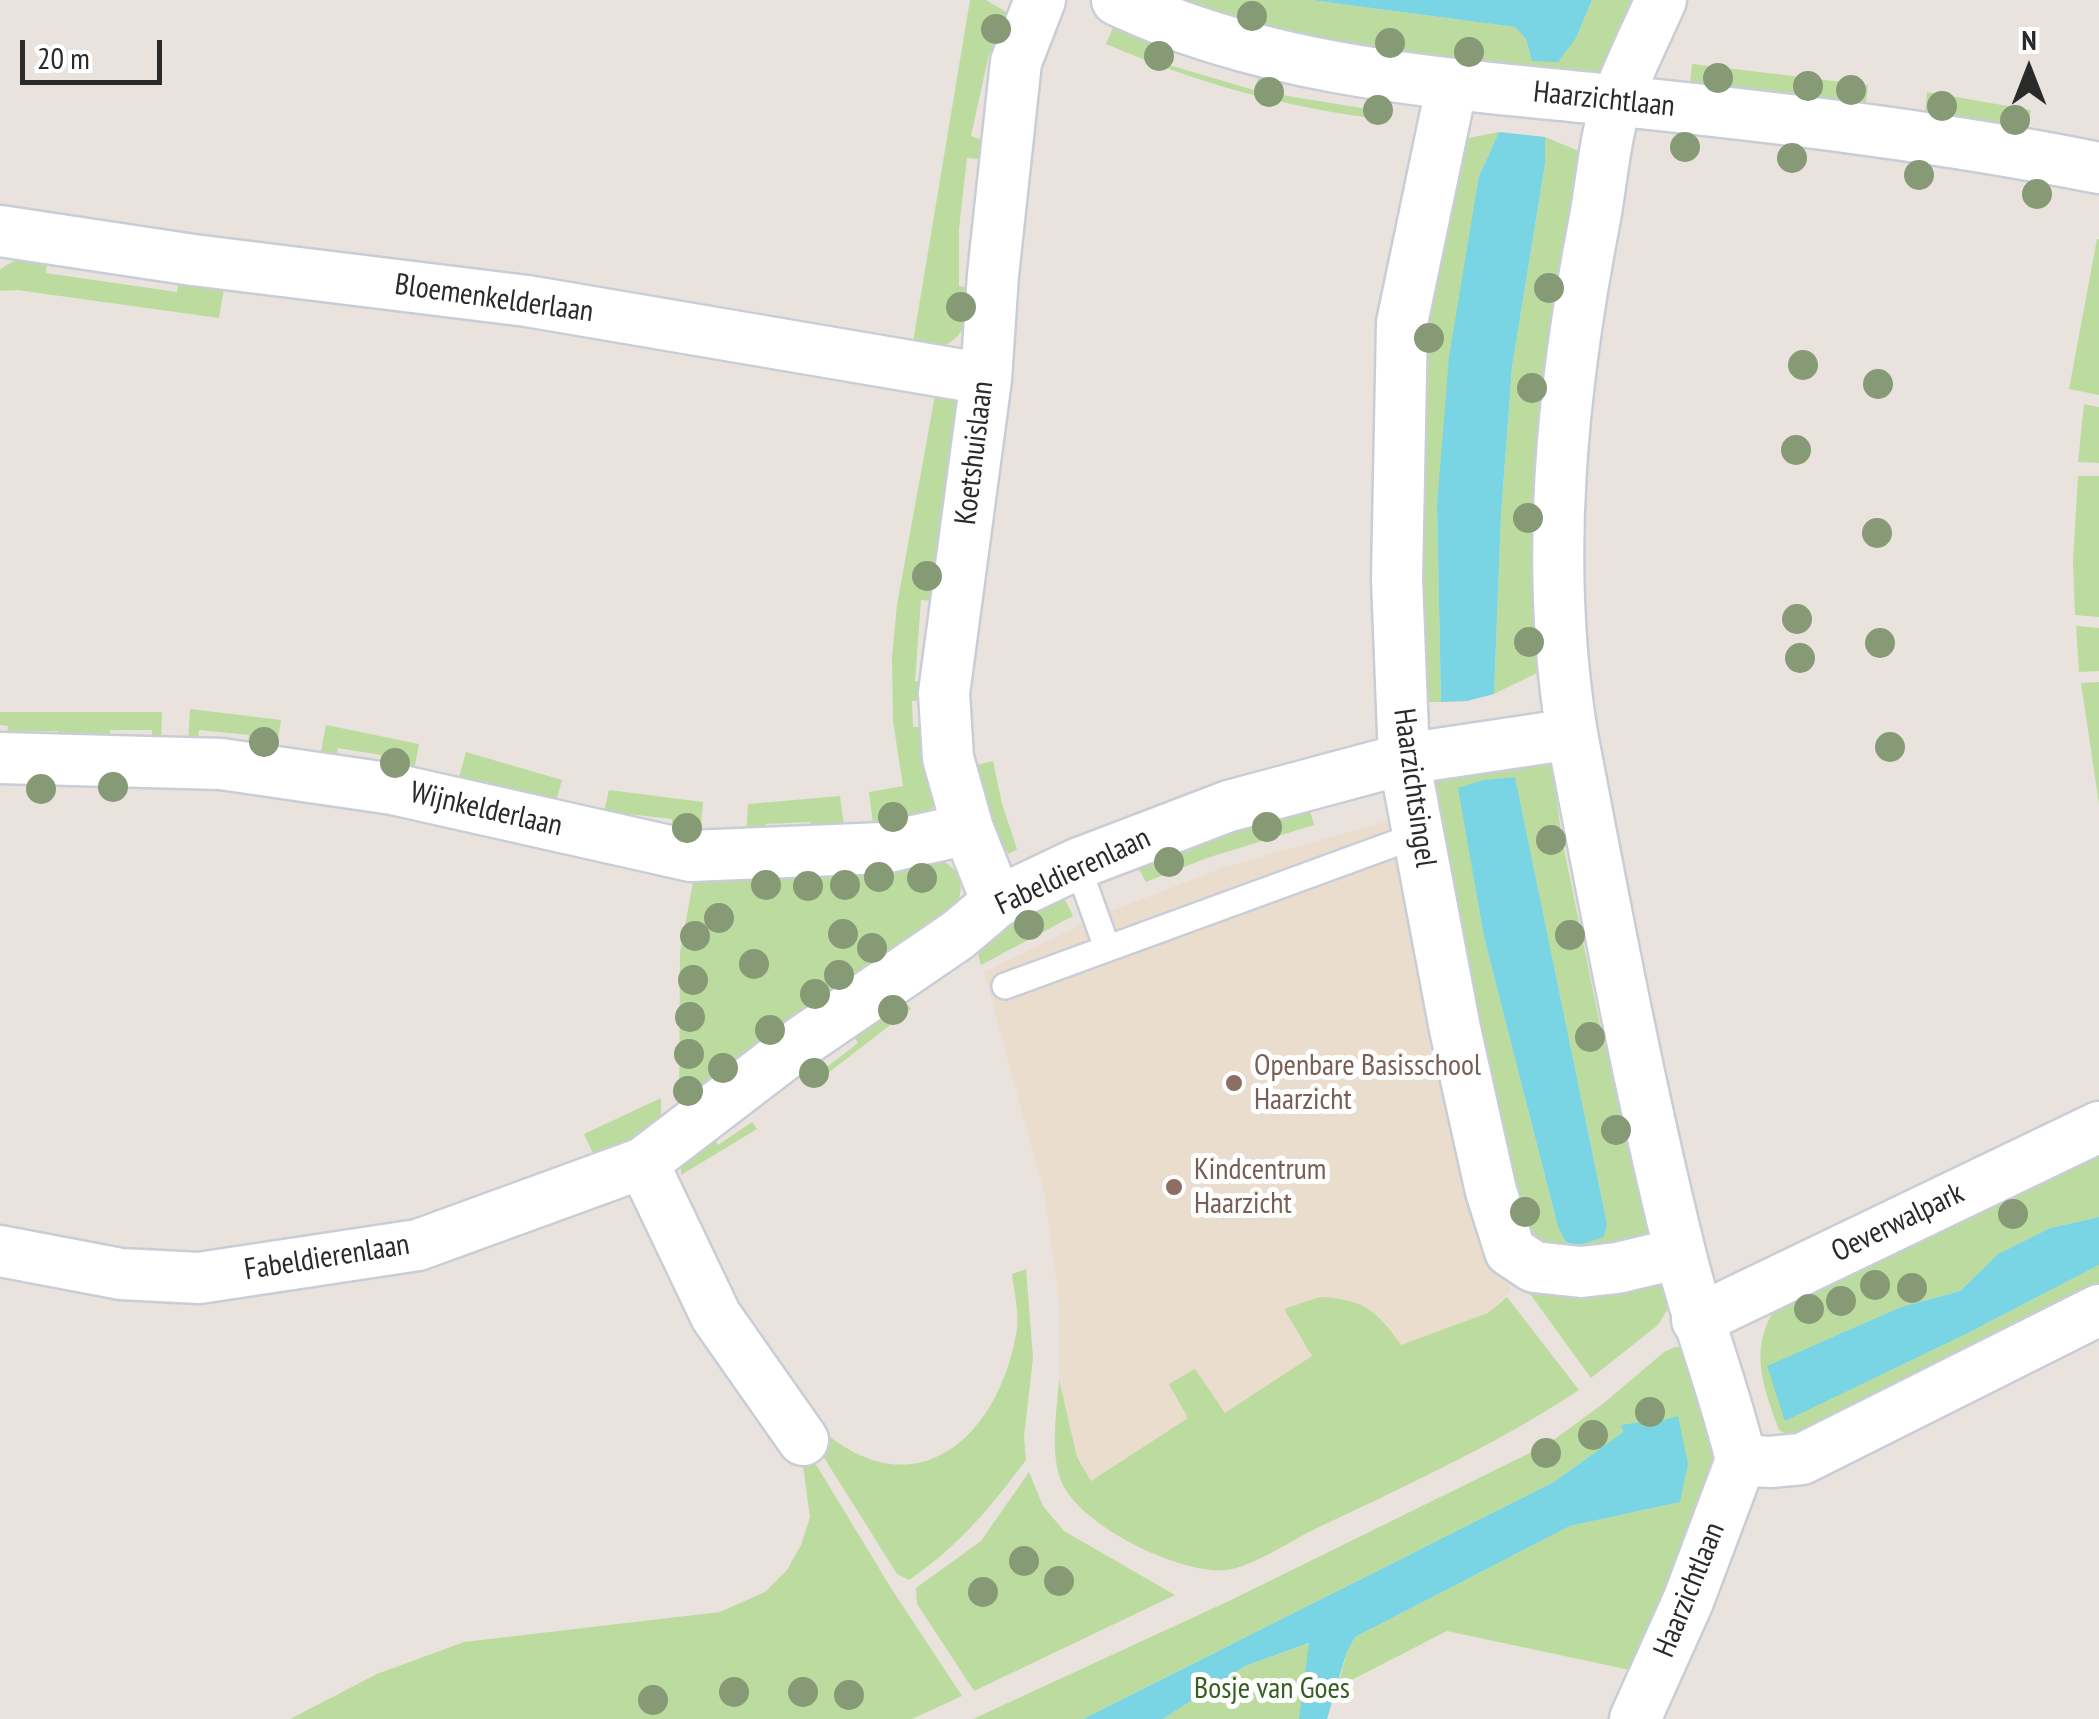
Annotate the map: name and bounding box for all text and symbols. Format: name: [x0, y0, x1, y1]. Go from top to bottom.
scale bar: [25, 20, 168, 82]
north arrow: [1979, 20, 2079, 120]
text: N: [2021, 21, 2037, 58]
text: 20 m: [37, 38, 90, 77]
street label: Haarzichtlaan: [1532, 75, 1676, 125]
street label: Bloemenkelderlaan: [392, 267, 596, 331]
street label: Koetshuislaan: [948, 379, 1002, 527]
street label: Haarzichtsingel: [1385, 706, 1443, 870]
street label: Wijnkelderlaan: [407, 775, 565, 845]
street label: Fabeldierenlaan: [990, 820, 1156, 924]
place label: Openbare Basisschool Haarzicht: [1254, 1048, 1481, 1118]
marker: Openbare Basisschool Haarzicht: [1223, 1072, 1245, 1094]
place label: Kindcentrum Haarzicht: [1194, 1152, 1326, 1222]
marker: Kindcentrum Haarzicht: [1163, 1176, 1185, 1198]
street label: Oeverwalpark: [1826, 1176, 1970, 1270]
street label: Fabeldierenlaan: [242, 1227, 412, 1289]
street label: Haarzichtlaan: [1647, 1517, 1733, 1663]
park label: Bosje van Goes: [1194, 1671, 1350, 1707]

